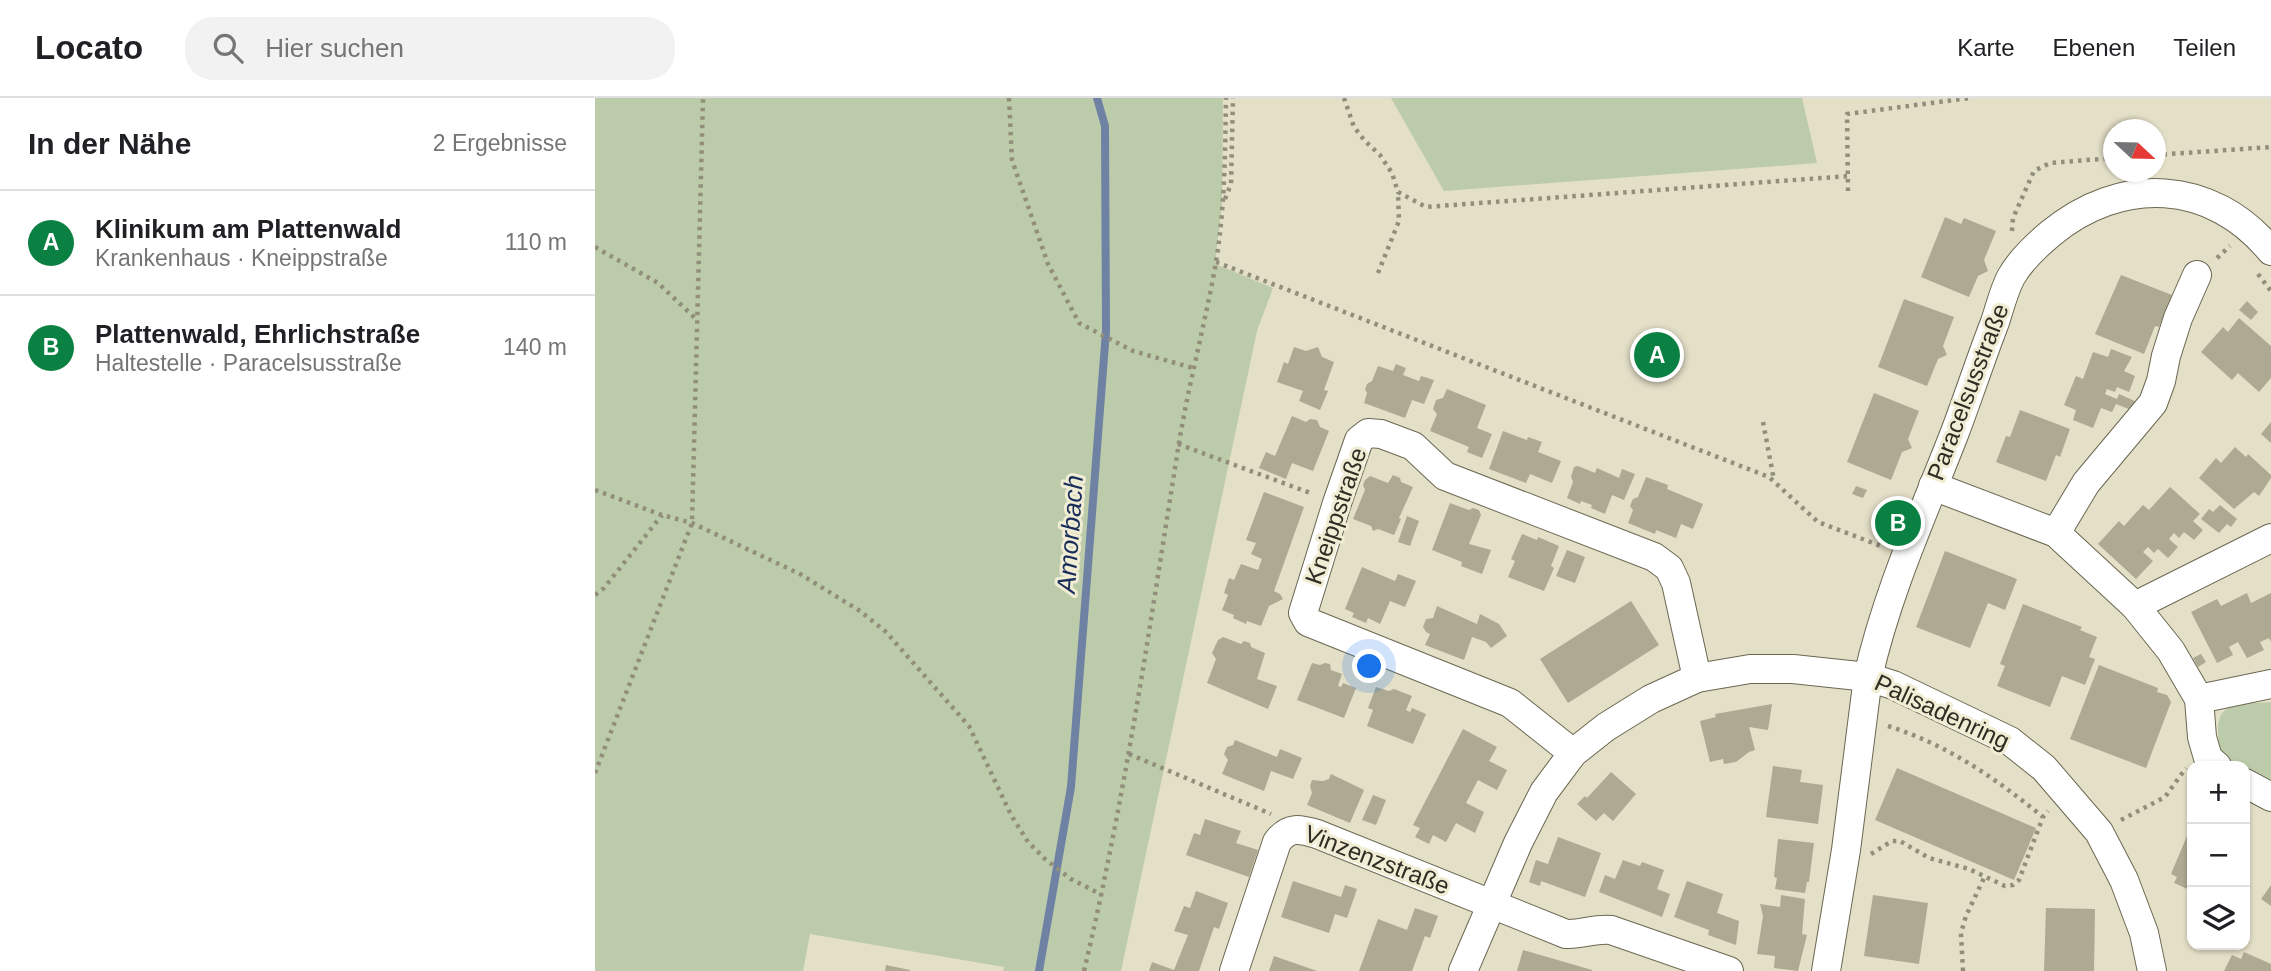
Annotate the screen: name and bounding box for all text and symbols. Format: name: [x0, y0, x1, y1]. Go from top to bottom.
search box: [185, 17, 675, 80]
text: Locato: [35, 29, 143, 66]
icon: search: [209, 29, 247, 67]
text: Hier suchen: [265, 33, 404, 63]
text: Karte: [1957, 34, 2015, 61]
text: Ebenen: [2053, 34, 2135, 61]
text: Teilen: [2173, 34, 2236, 61]
north arrow: [2103, 119, 2166, 182]
text: In der Nähe: [28, 127, 191, 160]
text: 2 Ergebnisse: [433, 130, 567, 156]
text: Klinikum am Plattenwald: [95, 214, 401, 244]
text: A: [43, 229, 59, 255]
text: 110 m: [505, 229, 567, 255]
text: Krankenhaus · Kneippstraße: [95, 245, 388, 271]
street label: Paracelsusstraße: [1921, 300, 2014, 484]
text: Plattenwald, Ehrlichstraße: [95, 319, 420, 349]
pin: A: [1634, 329, 1680, 381]
text: B: [43, 334, 59, 360]
text: 140 m: [503, 334, 567, 360]
text: Haltestelle · Paracelsusstraße: [95, 350, 402, 376]
street label: Kneippstraße: [1300, 444, 1372, 588]
water label: Amorbach: [1051, 474, 1089, 596]
pin: B: [1875, 497, 1921, 549]
your location: [1352, 649, 1386, 683]
street label: Palisadenring: [1871, 669, 2014, 755]
map controls: [2187, 761, 2250, 950]
button: +: [2187, 761, 2250, 824]
street label: Vinzenzstraße: [1301, 820, 1453, 900]
button: −: [2187, 824, 2250, 887]
button: layers: [2187, 887, 2250, 950]

